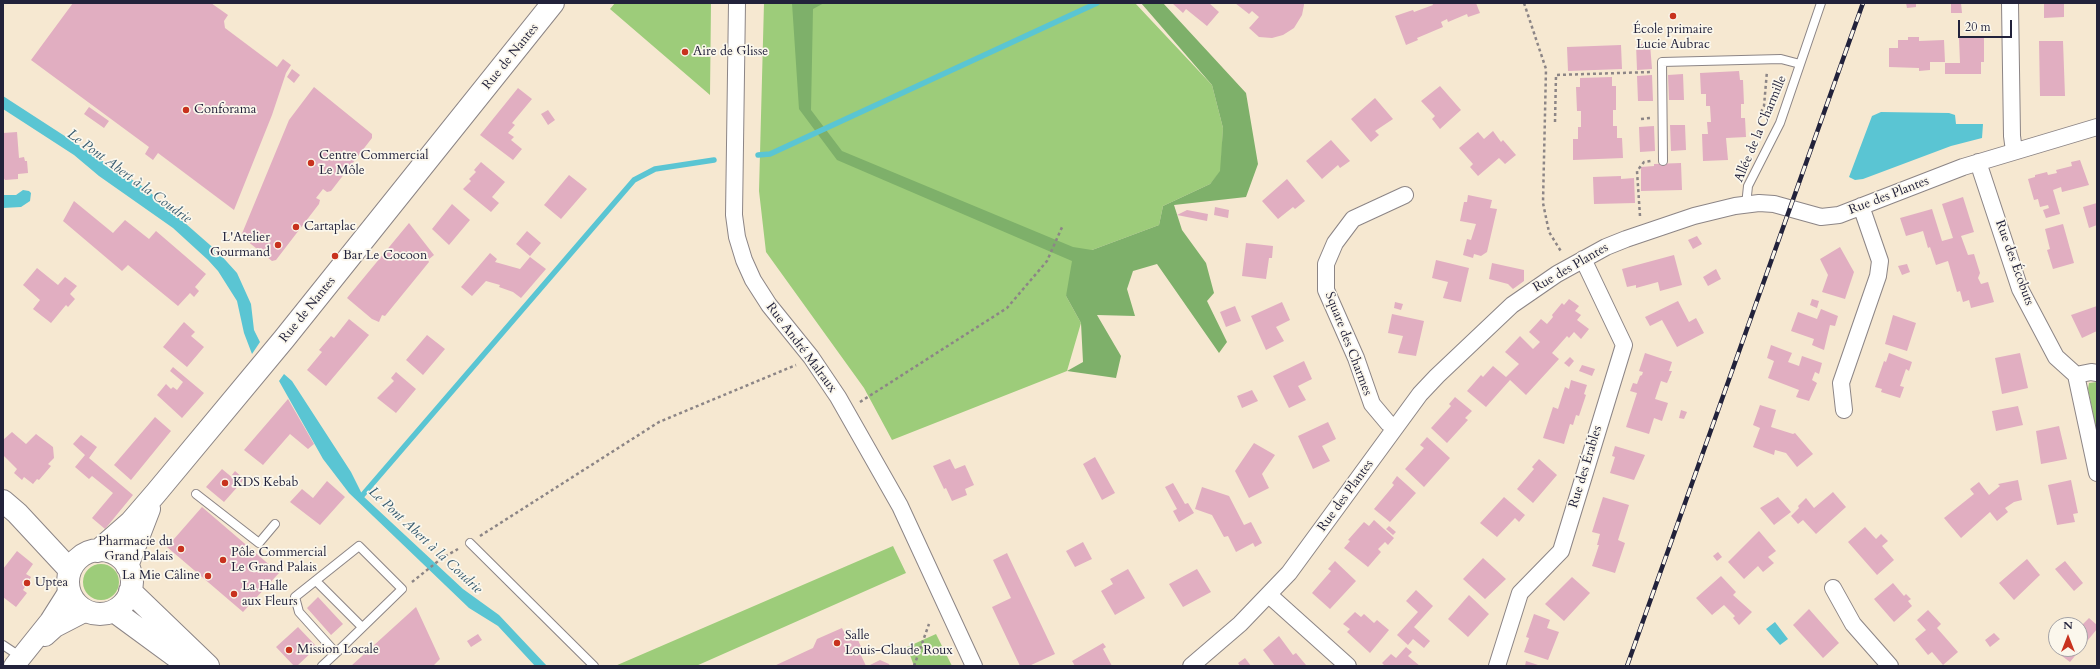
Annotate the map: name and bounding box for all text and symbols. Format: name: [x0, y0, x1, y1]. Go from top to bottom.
marker: École primaire Lucie Aubrac: [1668, 11, 1678, 21]
scale bar: [1960, 12, 2014, 38]
text: 20 m: [1965, 19, 1991, 35]
street label: Rue de Nantes: [480, 21, 542, 93]
place label: École primaire Lucie Aubrac: [1633, 22, 1713, 53]
place label: Aire de Glisse: [693, 44, 768, 60]
marker: Aire de Glisse: [680, 47, 690, 57]
street label: Allée de la Charmille: [1731, 73, 1791, 185]
place label: Conforama: [194, 102, 256, 118]
marker: Conforama: [181, 105, 191, 115]
water label: Le Pont Abert à la Coudrie: [64, 126, 194, 228]
place label: Centre Commercial Le Môle: [319, 148, 429, 179]
marker: Centre Commercial Le Môle: [306, 158, 316, 168]
street label: Rue des Plantes: [1847, 174, 1931, 218]
street label: Rue des Écobuts: [1991, 218, 2037, 308]
place label: Cartaplac: [304, 219, 356, 235]
marker: Cartaplac: [291, 222, 301, 232]
place label: L'Atelier Gourmand: [210, 230, 270, 261]
marker: L'Atelier Gourmand: [273, 240, 283, 250]
street label: Rue des Plantes: [1530, 240, 1612, 296]
place label: Bar Le Cocoon: [343, 248, 427, 264]
marker: Bar Le Cocoon: [330, 251, 340, 261]
street label: Rue de Nantes: [277, 274, 339, 346]
street label: Square des Charmes: [1321, 290, 1375, 398]
street label: Rue André Malraux: [762, 300, 840, 396]
street label: Rue des Érables: [1566, 424, 1606, 510]
street label: Rue des Plantes: [1315, 457, 1377, 535]
place label: KDS Kebab: [233, 475, 298, 491]
marker: KDS Kebab: [220, 478, 230, 488]
water label: Le Pont Abert à la Coudrie: [365, 484, 485, 598]
place label: Pharmacie du Grand Palais: [98, 534, 173, 565]
marker: Pharmacie du Grand Palais: [176, 544, 186, 554]
place label: Pôle Commercial Le Grand Palais: [231, 545, 327, 576]
marker: Pôle Commercial Le Grand Palais: [218, 555, 228, 565]
place label: La Mie Câline: [122, 568, 200, 584]
marker: La Mie Câline: [203, 571, 213, 581]
place label: Uptea: [35, 575, 68, 591]
marker: Uptea: [22, 578, 32, 588]
place label: La Halle aux Fleurs: [242, 579, 298, 610]
marker: La Halle aux Fleurs: [229, 589, 239, 599]
north arrow: [2048, 617, 2088, 657]
text: N: [2063, 618, 2073, 633]
place label: Salle Louis-Claude Roux: [845, 628, 953, 659]
marker: Salle Louis-Claude Roux: [832, 638, 842, 648]
place label: Mission Locale: [297, 642, 379, 658]
marker: Mission Locale: [284, 645, 294, 655]

